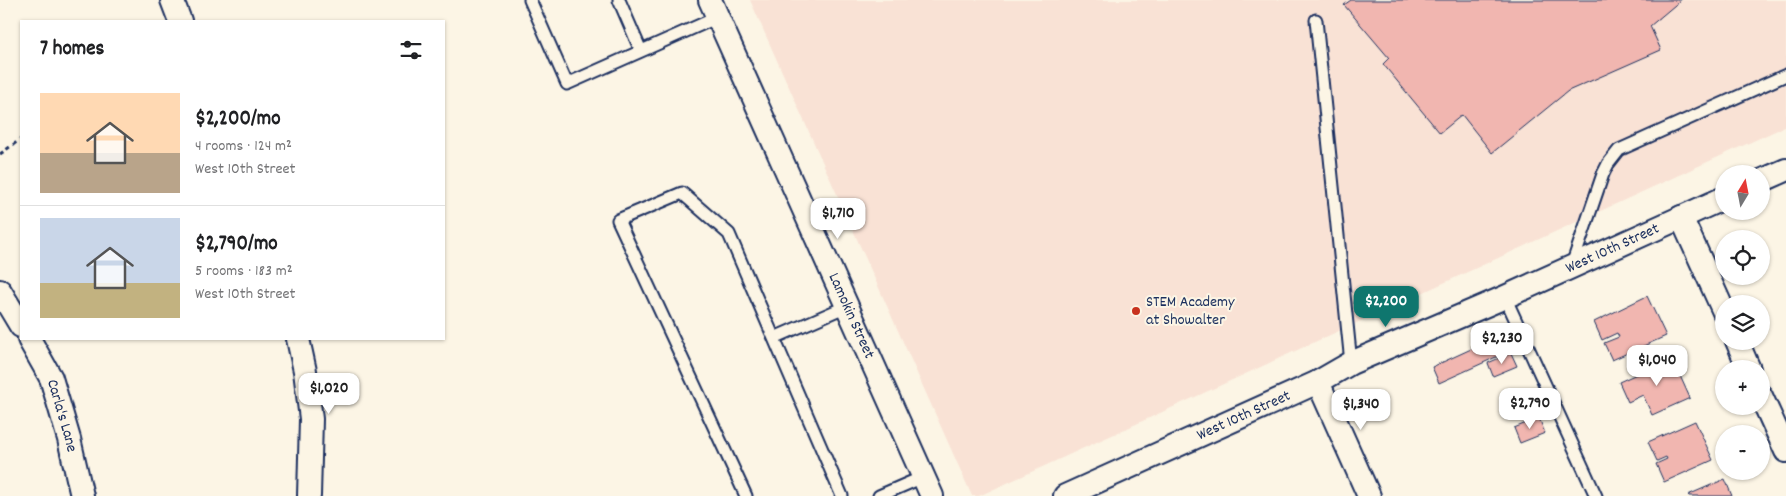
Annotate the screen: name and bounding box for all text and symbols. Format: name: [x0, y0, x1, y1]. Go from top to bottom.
text: 7 homes: [40, 35, 104, 65]
icon: filters: [397, 36, 425, 64]
text: $2,200/mo: [195, 105, 281, 135]
icon: home: [80, 113, 140, 173]
text: 4 rooms · 124 m²: [195, 135, 292, 158]
text: West 10th Street: [195, 158, 296, 181]
north arrow: [1715, 165, 1770, 220]
map controls: [1715, 165, 1770, 480]
pin: $1,710: [797, 198, 879, 240]
text: $1,710: [821, 202, 855, 225]
street label: West 10th Street: [1562, 217, 1663, 280]
text: $2,790/mo: [195, 230, 278, 260]
button: locate: [1715, 230, 1770, 285]
icon: home: [80, 238, 140, 298]
text: 5 rooms · 183 m²: [195, 260, 292, 283]
street label: Lamokin Street: [822, 269, 881, 362]
text: West 10th Street: [195, 283, 296, 306]
pin: $2,200: [1345, 286, 1427, 328]
text: $2,200: [1365, 290, 1407, 313]
place label: STEM Academy at Showalter: [1146, 291, 1235, 332]
button: layers: [1715, 295, 1770, 350]
marker: STEM Academy at Showalter: [1130, 305, 1142, 317]
pin: $2,230: [1461, 322, 1543, 365]
text: $2,230: [1482, 327, 1522, 350]
pin: $1,040: [1616, 344, 1698, 387]
text: $1,040: [1638, 349, 1676, 372]
button: +: [1715, 360, 1770, 415]
pin: $1,020: [288, 372, 370, 415]
street label: Carla's Lane: [40, 377, 83, 454]
text: $1,020: [309, 377, 349, 400]
street label: West 10th Street: [1193, 384, 1294, 447]
pin: $1,340: [1320, 388, 1402, 431]
pin: $2,790: [1489, 388, 1571, 430]
text: $2,790: [1510, 392, 1550, 415]
text: $1,340: [1342, 393, 1380, 416]
button: −: [1715, 425, 1770, 480]

